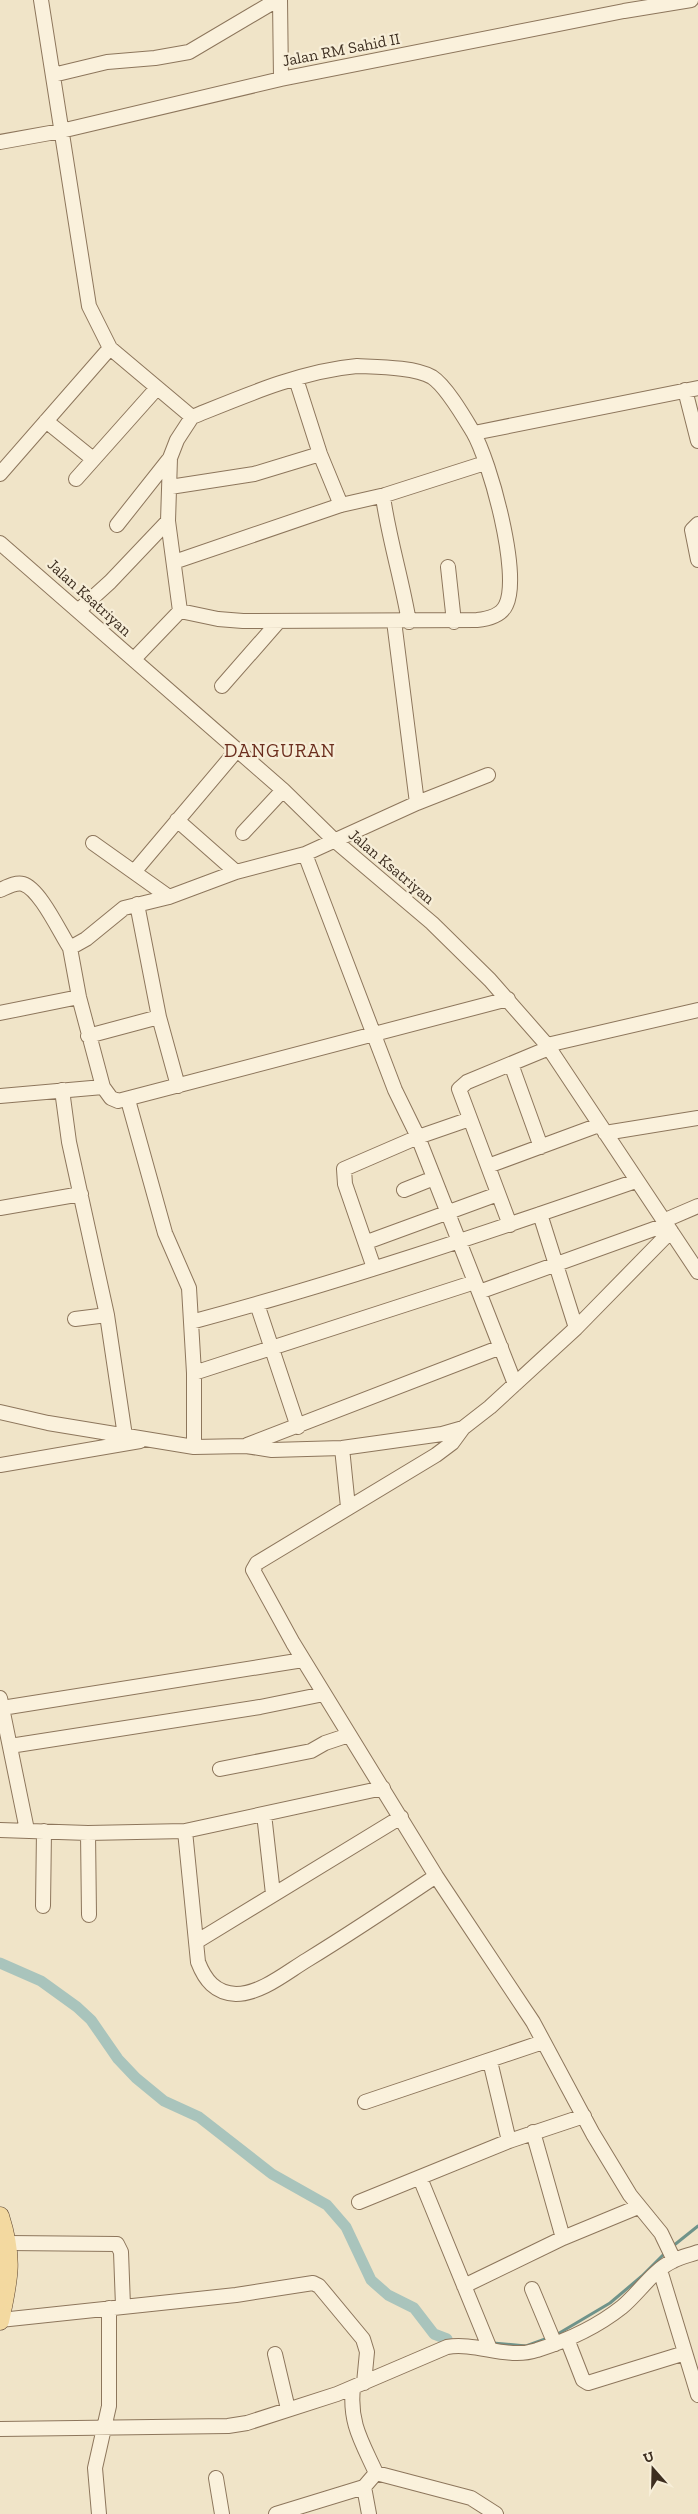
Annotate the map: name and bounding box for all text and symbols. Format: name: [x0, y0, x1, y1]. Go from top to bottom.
street label: Jalan RM Sahid II: [281, 29, 402, 70]
street label: Jalan Ksatriyan: [44, 555, 136, 641]
district label: DANGURAN: [224, 739, 336, 762]
street label: Jalan Ksatriyan: [345, 825, 439, 908]
north arrow: [628, 2444, 678, 2494]
text: U: [641, 2448, 656, 2467]

